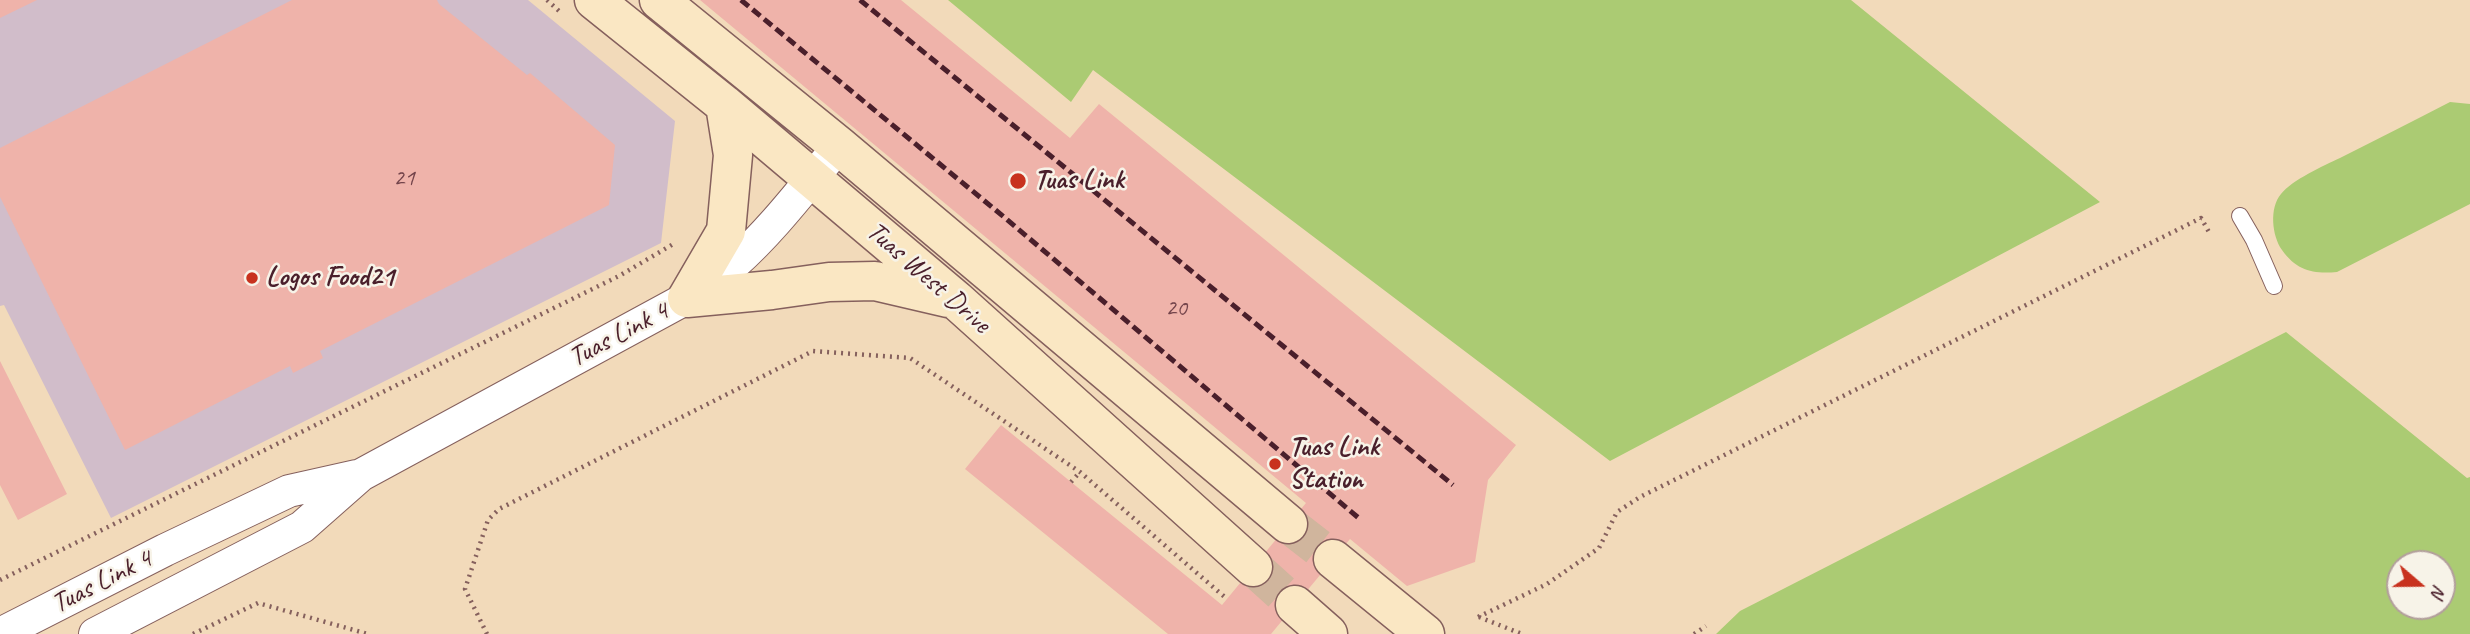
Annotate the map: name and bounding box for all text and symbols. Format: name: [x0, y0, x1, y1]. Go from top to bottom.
place label: Tuas Link: [1034, 164, 1124, 198]
house number: 21: [393, 165, 415, 193]
marker: Tuas Link: [1008, 171, 1028, 191]
street label: Tuas West Drive: [859, 215, 997, 341]
place label: Logos Food21: [266, 261, 394, 295]
marker: Logos Food21: [244, 270, 260, 286]
street label: Tuas Link 4: [563, 295, 675, 375]
house number: 20: [1165, 295, 1187, 323]
place label: Tuas Link Station: [1289, 431, 1379, 497]
marker: Tuas Link Station: [1267, 456, 1283, 472]
street label: Tuas Link 4: [46, 543, 158, 621]
north arrow: [2386, 550, 2456, 620]
text: N: [2426, 582, 2452, 601]

